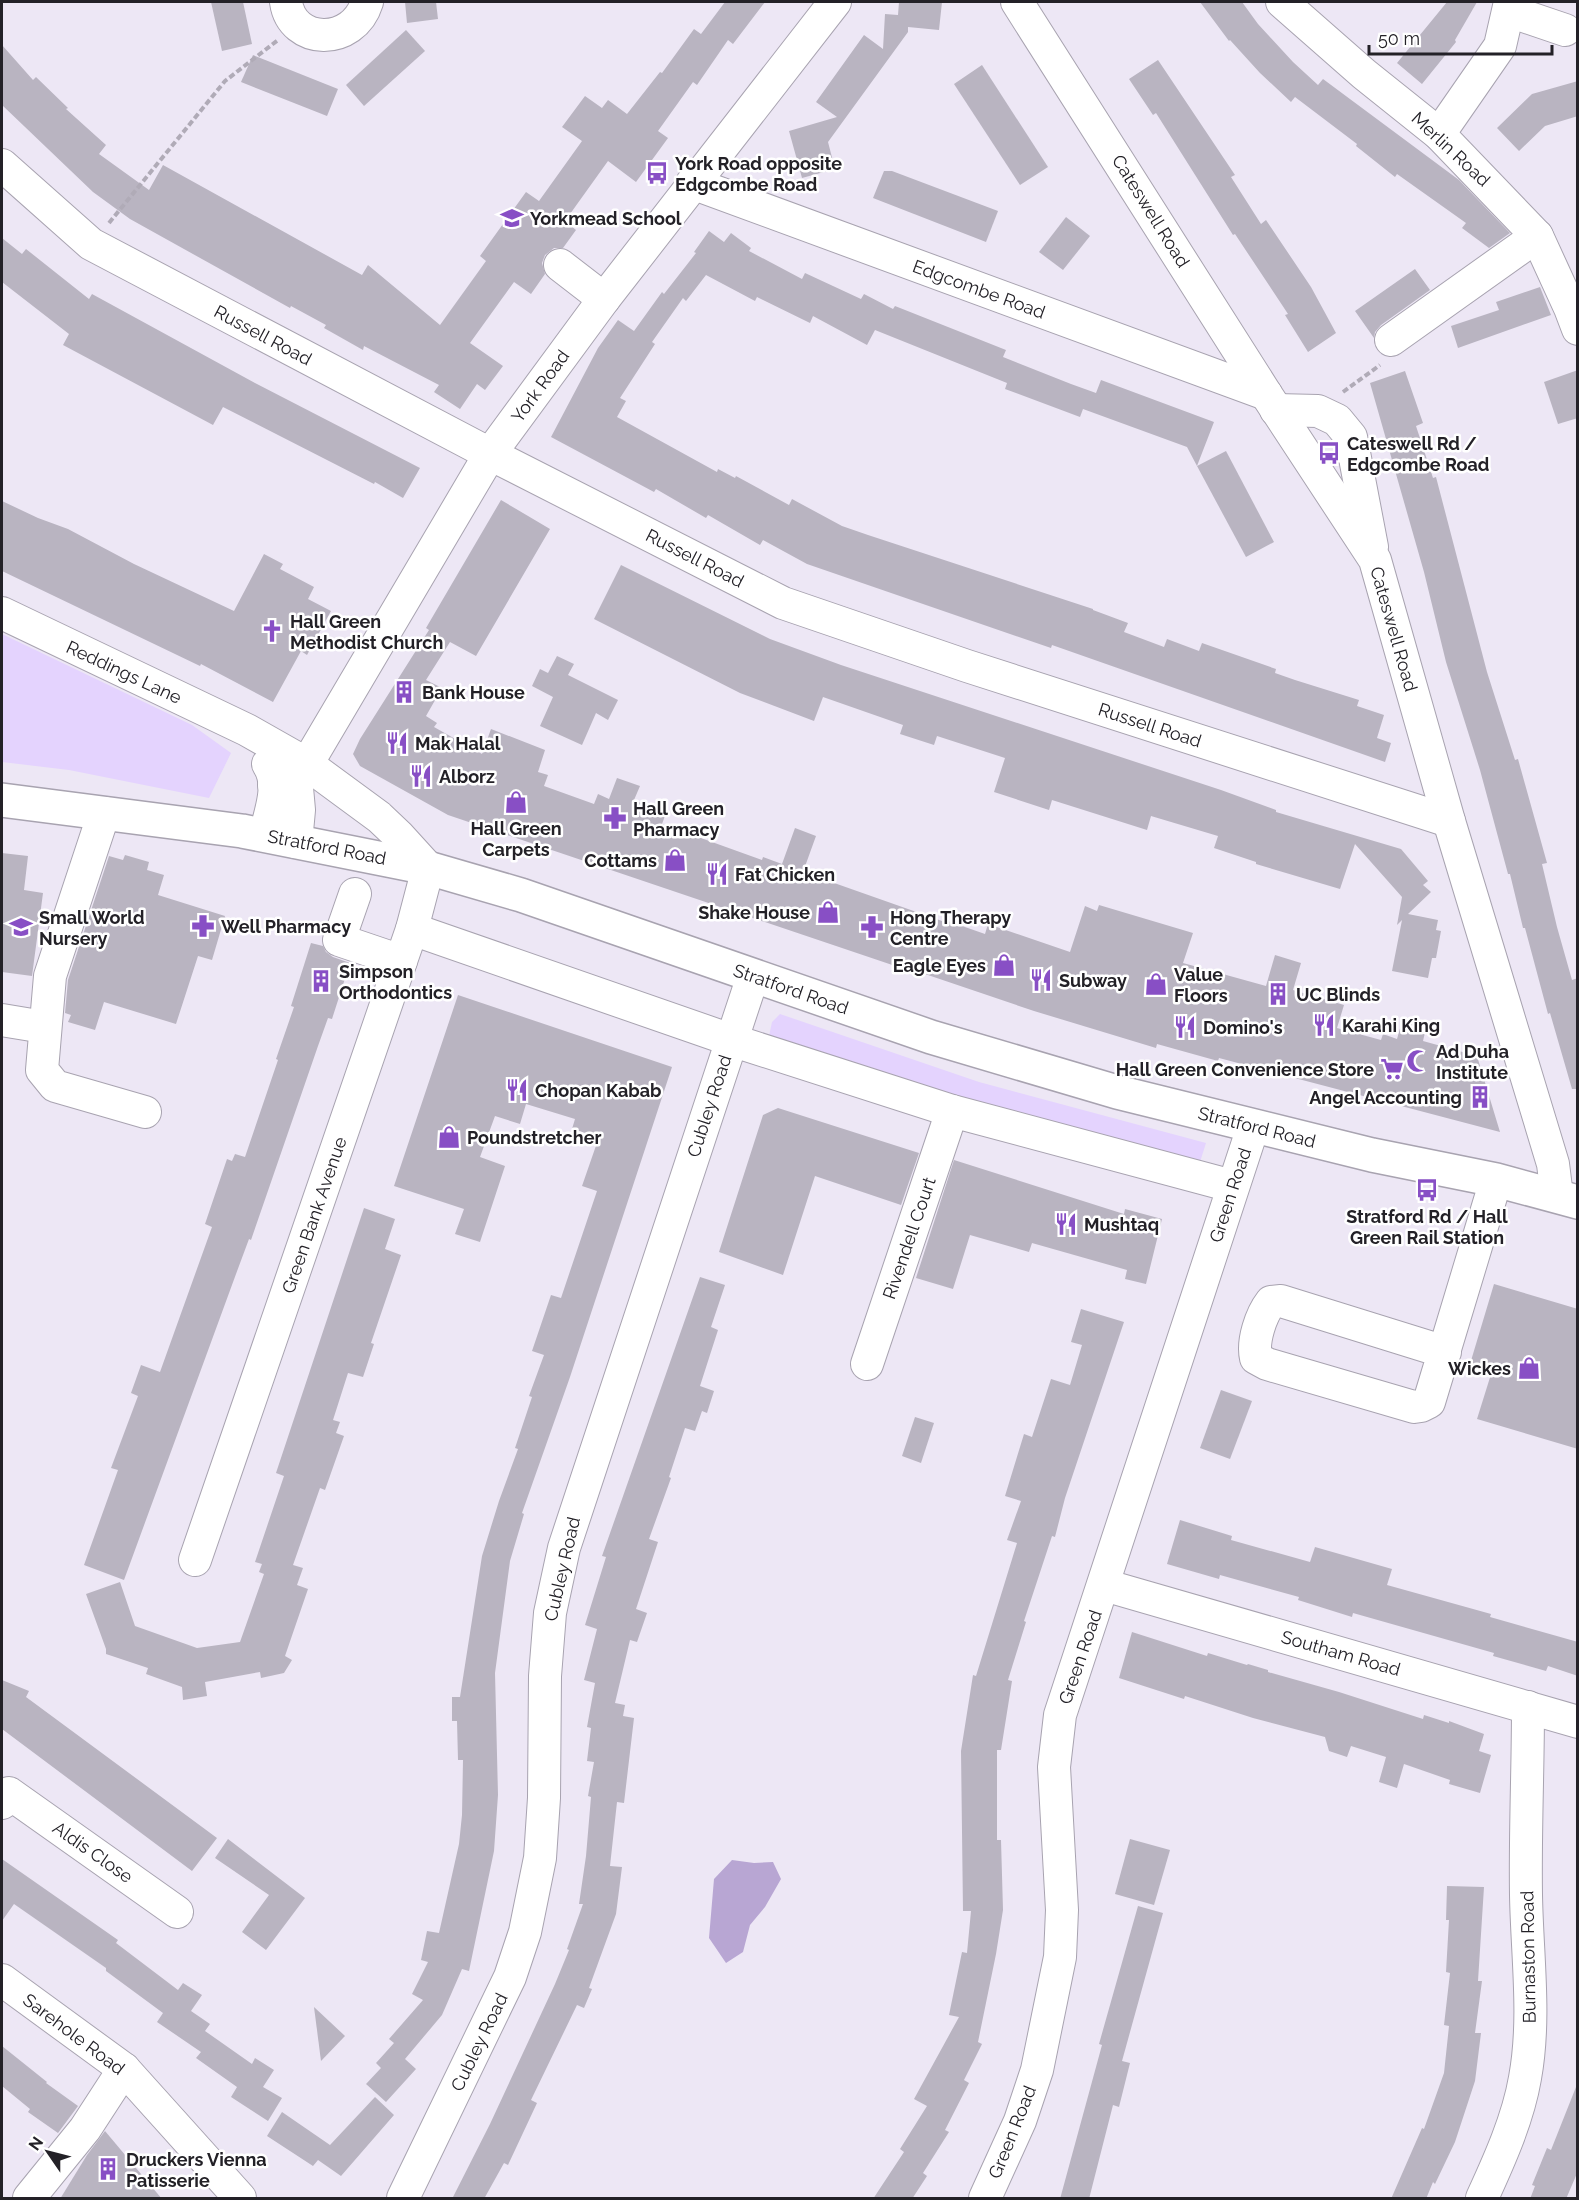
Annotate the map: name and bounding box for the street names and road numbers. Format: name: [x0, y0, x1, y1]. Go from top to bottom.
street label: Merlin Road: [1407, 107, 1495, 191]
street label: Cateswell Road: [1108, 151, 1194, 271]
street label: Edgcombe Road: [910, 255, 1048, 323]
street label: Russell Road: [211, 301, 315, 369]
street label: York Road: [507, 346, 573, 426]
street label: Russell Road: [642, 524, 748, 592]
street label: Cateswell Road: [1366, 564, 1422, 694]
street label: Reddings Lane: [63, 636, 185, 708]
street label: Russell Road: [1096, 698, 1204, 752]
street label: Stratford Road: [266, 825, 388, 869]
street label: Stratford Road: [731, 959, 851, 1019]
street label: Cubley Road: [683, 1052, 735, 1160]
street label: Stratford Road: [1196, 1102, 1318, 1152]
street label: Green Bank Avenue: [277, 1134, 351, 1296]
street label: Green Road: [1205, 1145, 1255, 1245]
street label: Rivendell Court: [878, 1174, 940, 1302]
street label: Cubley Road: [540, 1515, 584, 1623]
street label: Green Road: [1054, 1607, 1106, 1707]
street label: Southam Road: [1279, 1626, 1403, 1680]
street label: Aldis Close: [49, 1817, 137, 1887]
street label: Burnaston Road: [1516, 1890, 1540, 2024]
street label: Sarehole Road: [19, 1989, 129, 2079]
street label: Cubley Road: [446, 1990, 512, 2094]
street label: Green Road: [984, 2082, 1040, 2182]

